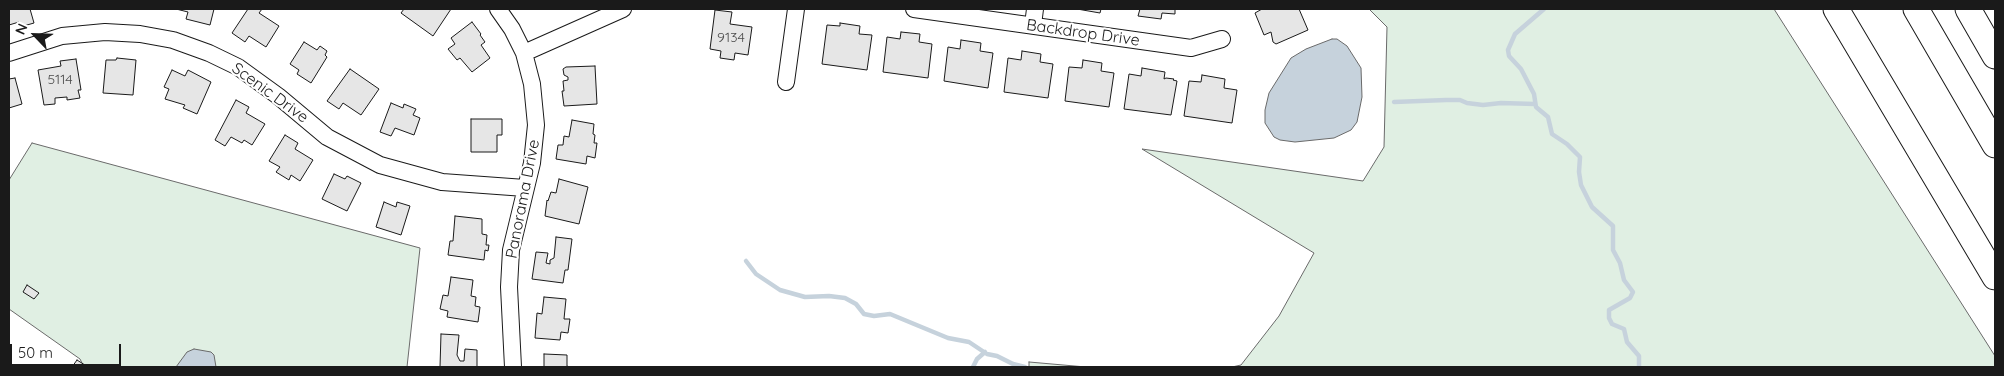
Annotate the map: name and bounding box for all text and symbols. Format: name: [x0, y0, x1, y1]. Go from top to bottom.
north arrow: [10, 10, 60, 60]
street label: Backdrop Drive: [1025, 16, 1141, 50]
text: N: [11, 21, 32, 37]
house number: 9134: [717, 30, 745, 46]
street label: Scenic Drive: [228, 59, 312, 127]
house number: 5114: [47, 72, 73, 88]
street label: Panorama Drive: [502, 138, 544, 260]
scale bar: [12, 334, 124, 366]
text: 50 m: [18, 343, 53, 362]

